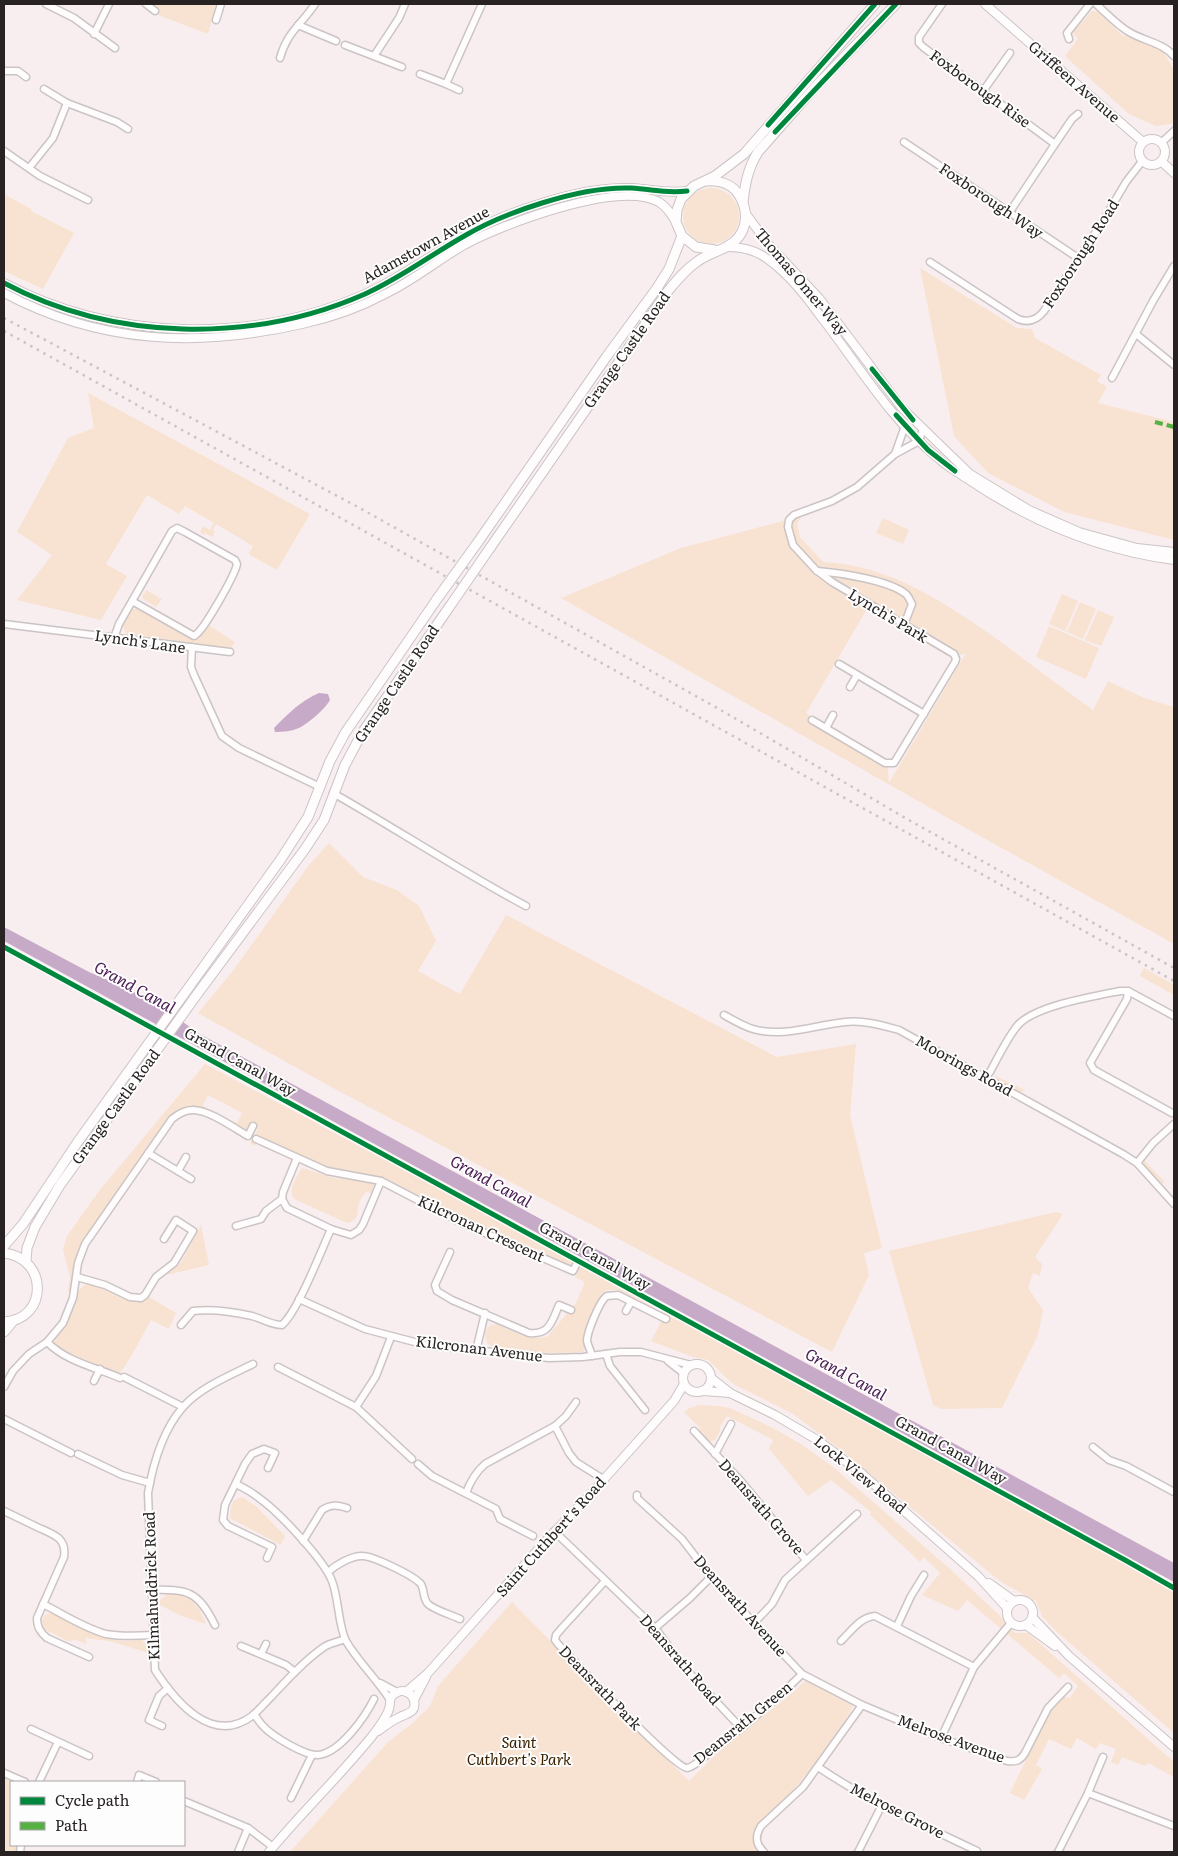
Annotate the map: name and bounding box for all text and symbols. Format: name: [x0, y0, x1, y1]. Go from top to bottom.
street label: Griffeen Avenue: [1024, 34, 1126, 127]
street label: Foxborough Rise: [926, 43, 1036, 132]
street label: Foxborough Way: [935, 156, 1049, 243]
street label: Foxborough Road: [1036, 194, 1124, 312]
street label: Adamstown Avenue: [358, 199, 493, 288]
street label: Thomas Omer Way: [750, 222, 855, 340]
street label: Grange Castle Road: [577, 286, 675, 412]
street label: Lynch's Park: [844, 582, 934, 648]
street label: Grange Castle Road: [348, 619, 444, 747]
street label: Lynch's Lane: [93, 623, 187, 658]
water label: Grand Canal: [90, 954, 181, 1019]
street label: Grand Canal Way: [181, 1020, 301, 1101]
street label: Moorings Road: [912, 1028, 1018, 1101]
street label: Grange Castle Road: [65, 1043, 165, 1169]
water label: Grand Canal: [446, 1148, 537, 1213]
street label: Kilcronan Crescent: [415, 1188, 549, 1267]
street label: Grand Canal Way: [536, 1214, 656, 1295]
street label: Kilcronan Avenue: [414, 1328, 544, 1367]
water label: Grand Canal: [801, 1341, 892, 1406]
street label: Grand Canal Way: [892, 1408, 1012, 1489]
street label: Lock View Road: [810, 1429, 912, 1519]
street label: Deansrath Grove: [714, 1453, 810, 1559]
street label: Saint Cuthbert’s Road: [489, 1471, 610, 1601]
street label: Kilmahuddrick Road: [136, 1511, 165, 1661]
street label: Deansrath Avenue: [689, 1549, 793, 1661]
street label: Deansrath Road: [635, 1608, 727, 1710]
street label: Deansrath Park: [554, 1639, 648, 1735]
street label: Deansrath Green: [688, 1675, 796, 1769]
street label: Melrose Avenue: [894, 1707, 1009, 1768]
park label: Saint Cuthbert's Park: [467, 1730, 572, 1770]
street label: Melrose Grove: [846, 1776, 949, 1843]
legend: [10, 1781, 185, 1846]
text: Cycle path: [55, 1788, 130, 1811]
text: Path: [55, 1813, 88, 1836]

